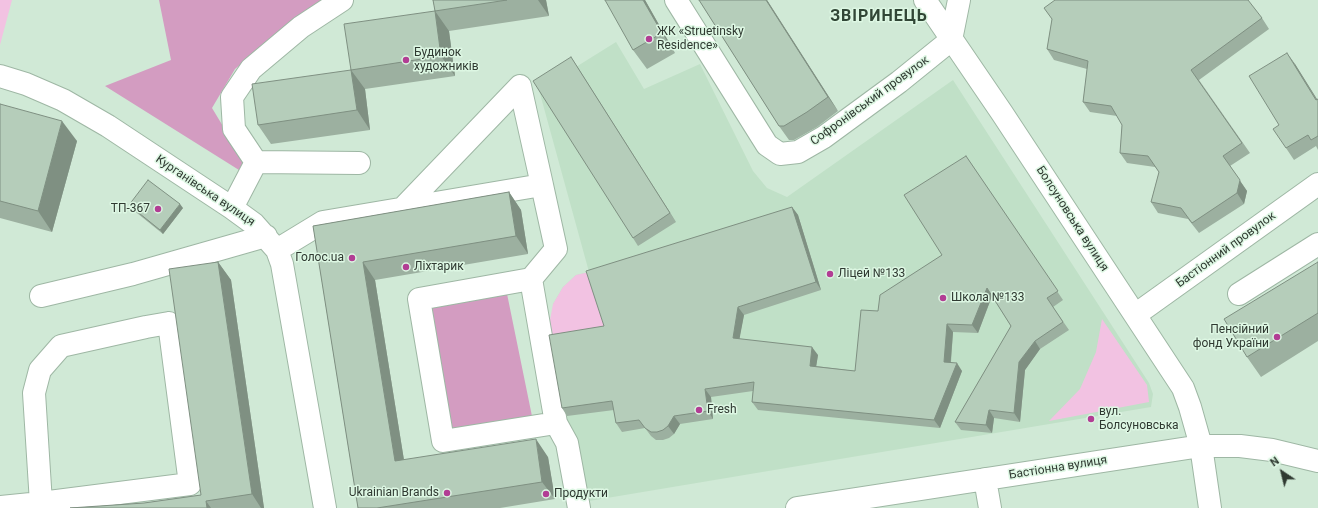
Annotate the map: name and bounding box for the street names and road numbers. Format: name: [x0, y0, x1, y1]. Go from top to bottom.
street label: Софронівський провулок: [808, 53, 932, 149]
street label: Курганівська вулиця: [153, 152, 257, 230]
street label: Болсуновська вулиця: [1033, 164, 1111, 274]
street label: Бастіонний провулок: [1173, 209, 1279, 291]
street label: Бастіонна вулиця: [1008, 453, 1108, 483]

